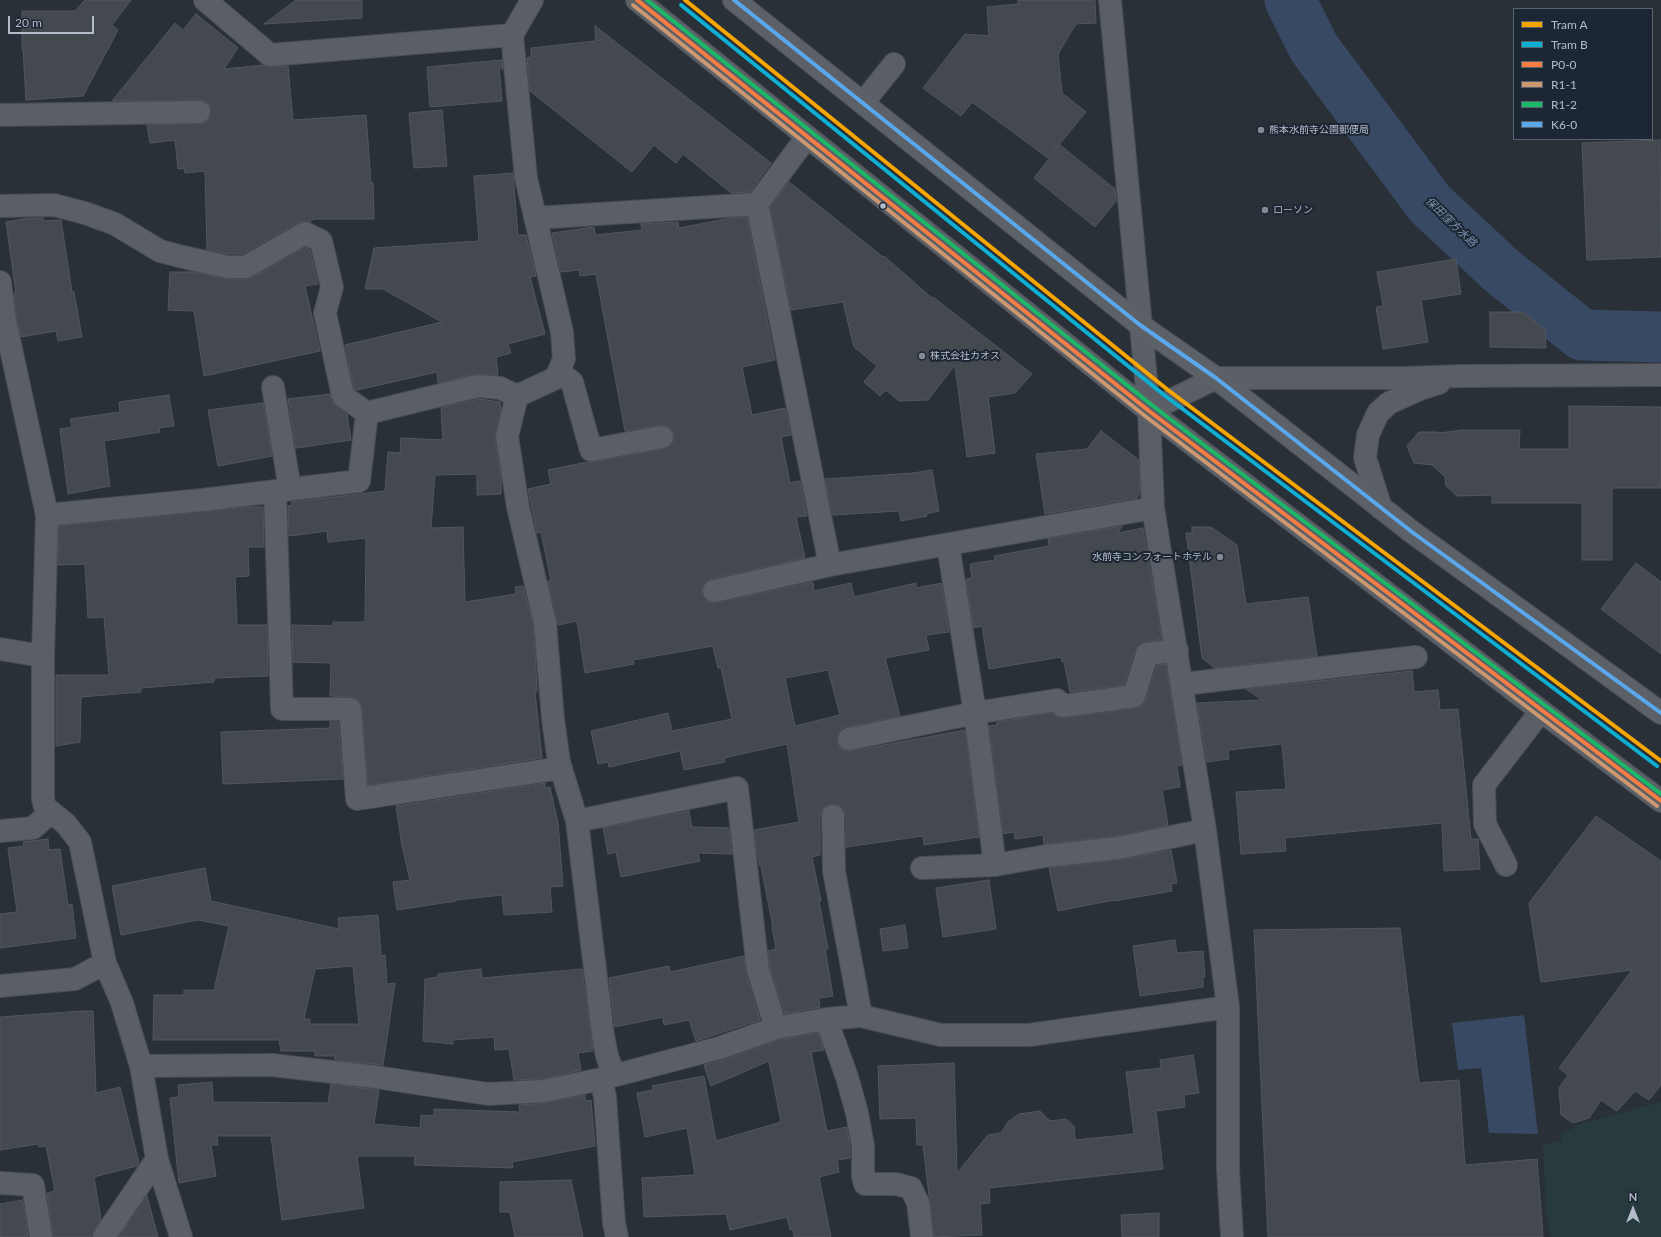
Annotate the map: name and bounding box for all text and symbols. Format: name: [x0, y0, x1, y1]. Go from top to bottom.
scale bar: [10, 8, 96, 34]
legend: [1513, 8, 1653, 140]
text: 20 m: [15, 15, 42, 30]
text: Tram A: [1551, 17, 1588, 32]
text: Tram B: [1551, 37, 1588, 52]
text: P0-0: [1551, 57, 1577, 72]
text: R1-1: [1551, 77, 1577, 92]
text: R1-2: [1551, 97, 1577, 112]
text: K6-0: [1551, 117, 1577, 132]
place label: 熊本水前寺公園郵便局: [1269, 124, 1369, 136]
marker: 熊本水前寺公園郵便局: [1256, 125, 1266, 135]
water label: 保田窪方水路: [1423, 194, 1479, 250]
unlabelled marker: [878, 201, 888, 211]
place label: ローソン: [1273, 204, 1313, 216]
marker: ローソン: [1260, 205, 1270, 215]
place label: 株式会社カオス: [930, 350, 1000, 362]
marker: 株式会社カオス: [917, 351, 927, 361]
place label: 水前寺コンフォートホテル: [1092, 551, 1212, 563]
marker: 水前寺コンフォートホテル: [1215, 552, 1225, 562]
north arrow: [1613, 1189, 1653, 1229]
text: N: [1629, 1190, 1637, 1203]

